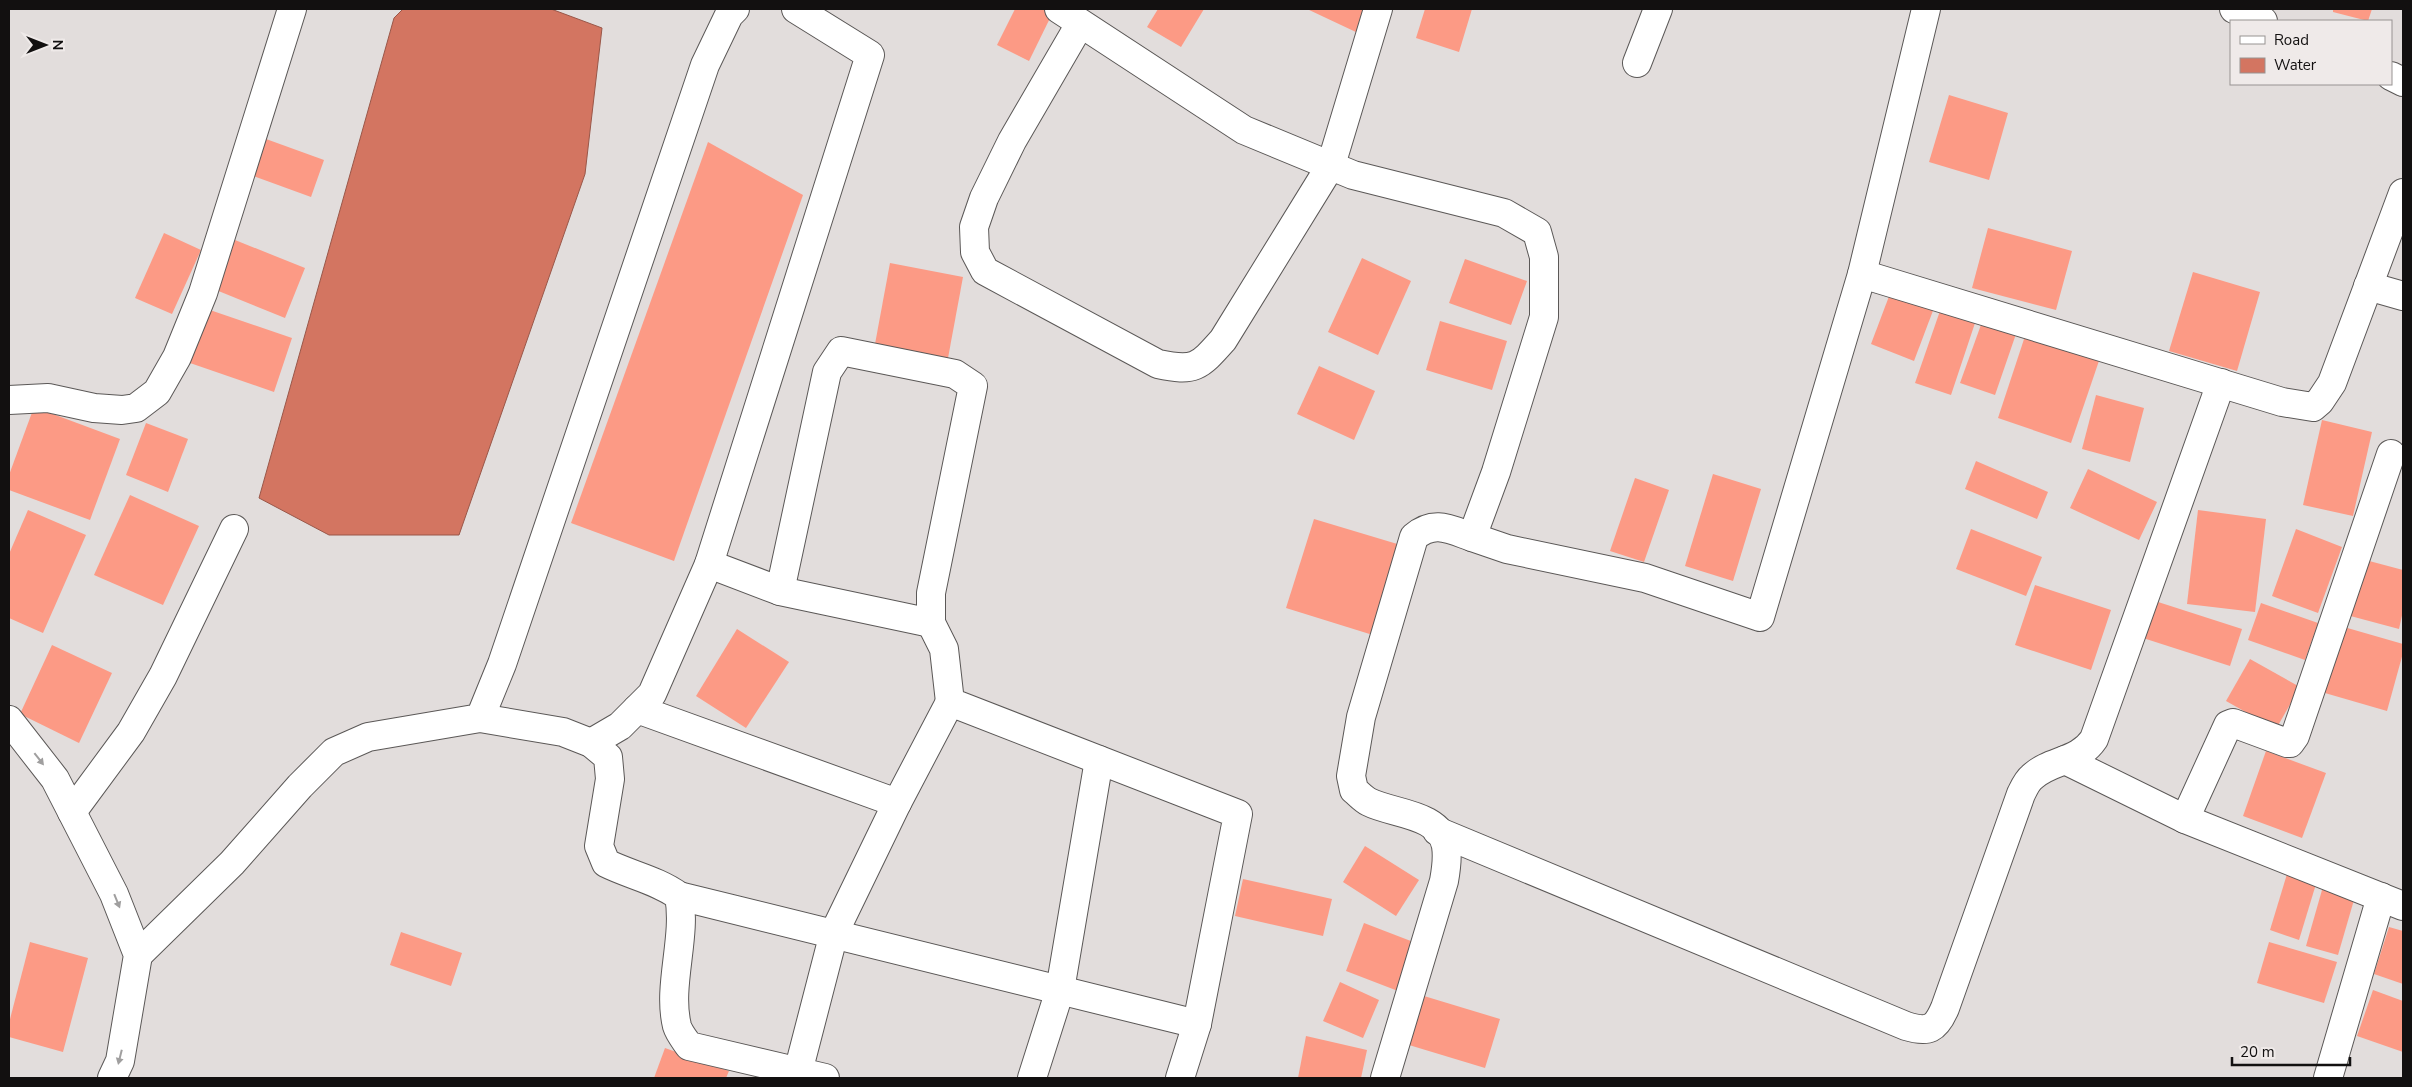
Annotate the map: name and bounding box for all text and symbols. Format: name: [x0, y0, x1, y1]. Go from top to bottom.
north arrow: [20, 20, 70, 70]
legend: [2230, 20, 2392, 85]
text: Road: [2274, 30, 2309, 50]
text: N: [48, 40, 67, 50]
text: Water: [2274, 55, 2317, 75]
one-way arrow: [33, 752, 44, 765]
one-way arrow: [113, 894, 121, 909]
scale bar: [2232, 1034, 2350, 1066]
text: 20 m: [2240, 1042, 2275, 1062]
one-way arrow: [116, 1050, 124, 1065]

